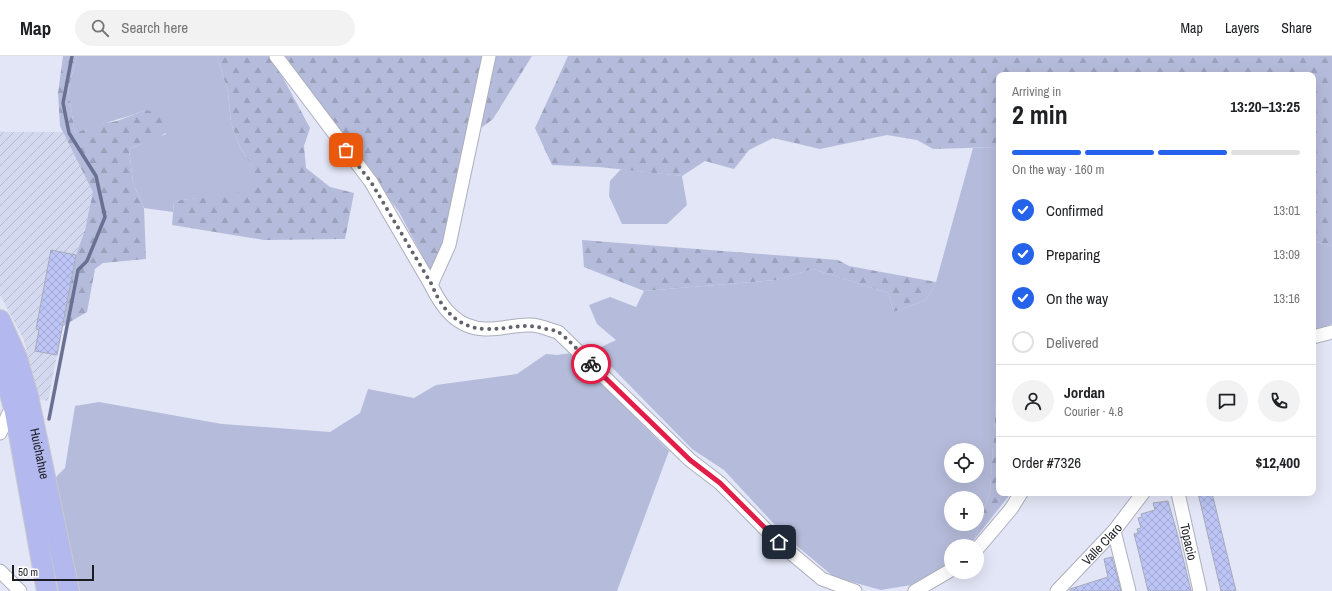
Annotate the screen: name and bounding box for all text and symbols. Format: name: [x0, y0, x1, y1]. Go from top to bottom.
search box: [75, 10, 355, 46]
text: Map: [20, 15, 51, 41]
icon: search: [89, 17, 111, 39]
text: Search here: [121, 17, 188, 38]
text: Map: [1181, 19, 1203, 37]
text: Layers: [1225, 19, 1259, 37]
text: Share: [1281, 19, 1312, 37]
text: Arriving in: [1012, 83, 1061, 100]
text: 13:20–13:25: [1230, 96, 1300, 117]
text: 2 min: [1012, 97, 1068, 132]
pin: [329, 133, 363, 167]
icon: bag: [335, 139, 357, 161]
text: On the way · 160 m: [1012, 161, 1104, 178]
icon: check: [1012, 199, 1034, 221]
text: Confirmed: [1046, 200, 1103, 221]
text: 13:01: [1273, 202, 1300, 219]
icon: check: [1012, 243, 1034, 265]
text: Preparing: [1046, 244, 1100, 265]
text: 13:09: [1273, 246, 1300, 263]
icon: check: [1012, 287, 1034, 309]
text: On the way: [1046, 288, 1108, 309]
text: 13:16: [1273, 290, 1300, 307]
text: Delivered: [1046, 332, 1099, 353]
courier: [571, 344, 611, 384]
icon: bike: [580, 353, 602, 375]
button: person: [1012, 380, 1054, 422]
button: chat: [1206, 380, 1248, 422]
button: phone: [1258, 380, 1300, 422]
text: Jordan: [1064, 382, 1105, 403]
text: Courier · 4.8: [1064, 403, 1123, 420]
street label: Huichahue: [26, 427, 53, 481]
map controls: [944, 443, 984, 579]
button: locate: [944, 443, 984, 483]
text: Order #7326: [1012, 452, 1081, 473]
text: $12,400: [1256, 452, 1300, 473]
button: +: [944, 491, 984, 531]
street label: Valle Claro: [1078, 520, 1126, 569]
street label: Topacio: [1176, 522, 1201, 562]
pin: [762, 525, 796, 559]
icon: home: [768, 531, 790, 553]
button: −: [944, 539, 984, 579]
scale bar: [12, 563, 94, 582]
text: 50 m: [18, 565, 38, 579]

